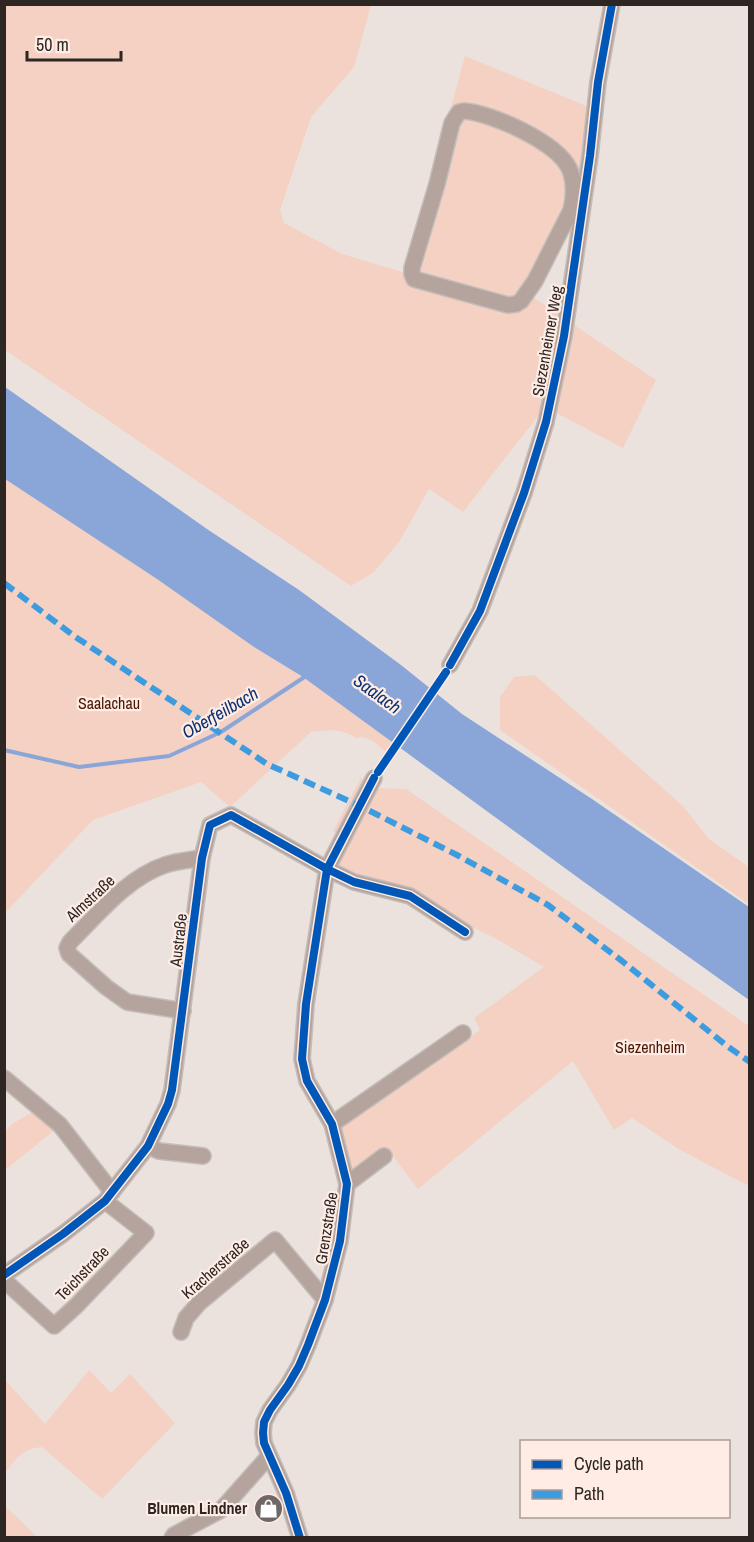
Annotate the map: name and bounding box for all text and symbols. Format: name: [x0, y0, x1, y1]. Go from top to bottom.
scale bar: [27, 24, 122, 62]
text: 50 m: [36, 32, 69, 57]
street label: Siezenheimer Weg: [526, 283, 568, 398]
water label: Saalach: [348, 668, 406, 719]
water label: Oberfeilbach: [177, 681, 263, 745]
park label: Saalachau: [78, 692, 140, 714]
street label: Almstraße: [60, 870, 119, 927]
street label: Austraße: [164, 912, 192, 969]
park label: Siezenheim: [615, 1036, 685, 1058]
street label: Grenzstraße: [309, 1190, 343, 1266]
street label: Kracherstraße: [176, 1232, 254, 1304]
street label: Teichstraße: [50, 1241, 114, 1305]
legend: [520, 1440, 730, 1518]
text: Cycle path: [574, 1451, 644, 1476]
text: Path: [574, 1481, 604, 1506]
shop icon: Blumen Lindner: [252, 1492, 284, 1524]
place label: Blumen Lindner: [147, 1497, 248, 1519]

